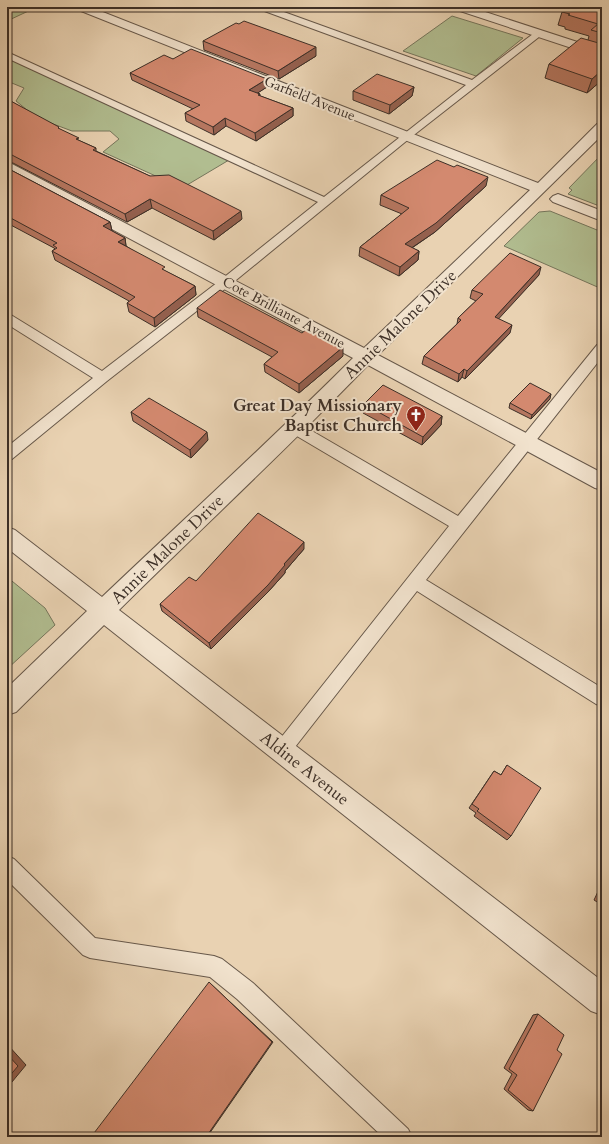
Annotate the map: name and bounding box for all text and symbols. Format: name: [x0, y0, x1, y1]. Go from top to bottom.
street label: Garfield Avenue: [261, 72, 358, 125]
street label: Annie Malone Drive: [339, 265, 462, 384]
street label: Cote Brilliante Avenue: [219, 272, 348, 353]
place label: Great Day Missionary Baptist Church: [233, 394, 402, 437]
church icon: Great Day Missionary Baptist Church: [405, 404, 427, 432]
street label: Annie Malone Drive: [106, 490, 229, 609]
street label: Aldine Avenue: [255, 726, 354, 810]

